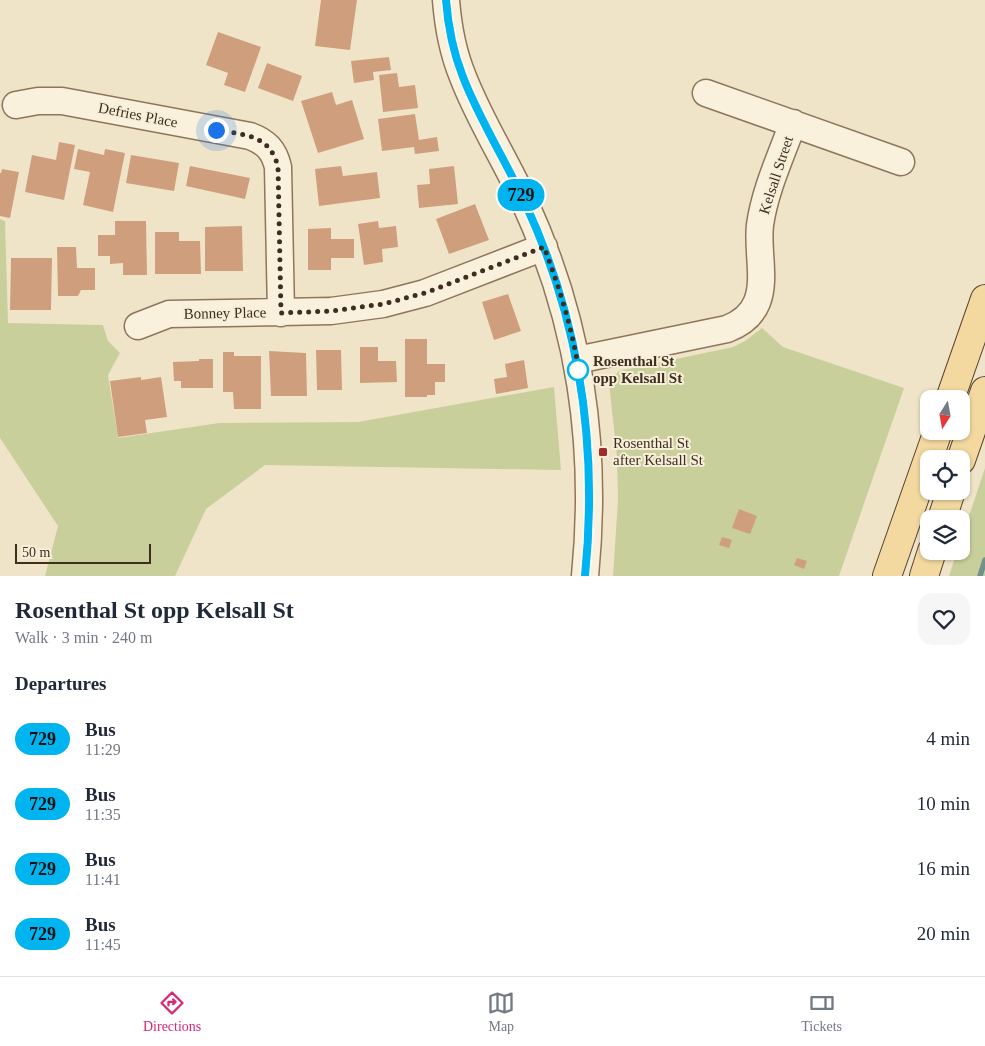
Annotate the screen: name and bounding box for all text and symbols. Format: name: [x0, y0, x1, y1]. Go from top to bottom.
street label: Defries Place: [97, 99, 179, 131]
your location: [204, 118, 229, 143]
street label: Kelsall Street: [756, 133, 796, 216]
line badge: 729: [492, 179, 550, 211]
text: 729: [508, 185, 535, 205]
street label: Bonney Place: [183, 304, 267, 322]
place label: Rosenthal St opp Kelsall St: [593, 353, 682, 386]
marker: Rosenthal St opp Kelsall St: [567, 359, 589, 381]
north arrow: [920, 390, 970, 440]
map controls: [920, 390, 970, 560]
place label: Rosenthal St after Kelsall St: [613, 435, 704, 468]
marker: Rosenthal St after Kelsall St: [597, 446, 609, 458]
button: locate: [920, 450, 970, 500]
button: layers: [920, 510, 970, 560]
scale bar: [15, 541, 151, 564]
text: 50 m: [22, 545, 50, 560]
button: heart: [918, 593, 970, 645]
text: Rosenthal St opp Kelsall St: [15, 597, 294, 623]
text: Walk · 3 min · 240 m: [15, 629, 152, 646]
text: Departures: [15, 673, 106, 694]
text: Bus: [85, 719, 116, 740]
text: 4 min: [926, 728, 970, 749]
text: 729: [29, 729, 56, 749]
text: 11:29: [85, 741, 121, 758]
text: Bus: [85, 784, 116, 805]
text: 10 min: [917, 793, 970, 814]
text: 729: [29, 794, 56, 814]
text: 11:35: [85, 806, 121, 823]
text: Bus: [85, 849, 116, 870]
text: 16 min: [917, 858, 970, 879]
text: 729: [29, 859, 56, 879]
text: 11:41: [85, 871, 121, 888]
text: Bus: [85, 914, 116, 935]
text: 20 min: [917, 923, 970, 944]
text: 729: [29, 924, 56, 944]
text: 11:45: [85, 936, 121, 953]
tab: Directions: [143, 989, 201, 1035]
tab: Map: [487, 989, 515, 1035]
tab: Tickets: [801, 989, 842, 1035]

